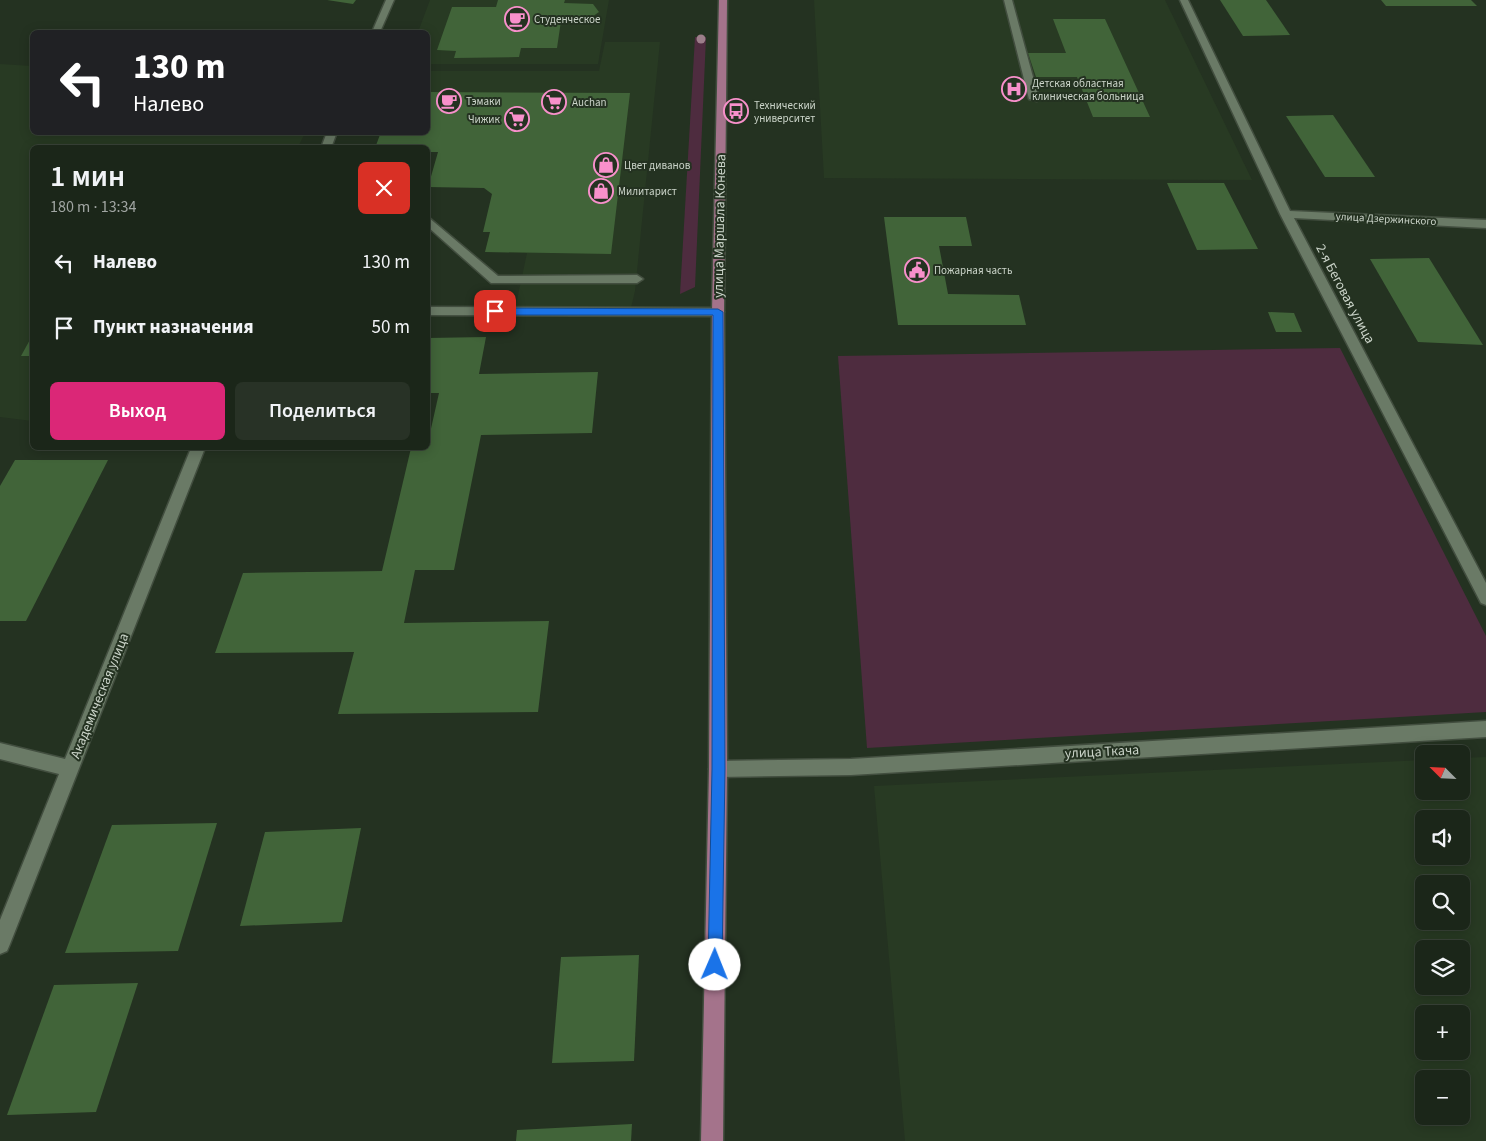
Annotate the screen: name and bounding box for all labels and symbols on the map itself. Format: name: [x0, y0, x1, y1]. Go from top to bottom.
cafe icon: Студенческое: [504, 6, 530, 32]
place label: Студенческое: [534, 12, 601, 27]
hospital icon: Детская областная клиническая больница: [1001, 76, 1027, 102]
place label: Детская областная клиническая больница: [1032, 76, 1144, 104]
cafe icon: Тэмаки: [436, 88, 462, 114]
supermarket icon: Auchan: [541, 89, 567, 115]
place label: Тэмаки: [466, 94, 501, 109]
place label: Auchan: [572, 95, 606, 110]
bus stop icon: Технический университет: [723, 98, 749, 124]
place label: Технический университет: [754, 98, 816, 126]
supermarket icon: Чижик: [504, 106, 530, 132]
place label: Чижик: [468, 112, 501, 127]
shop icon: Цвет диванов: [593, 152, 619, 178]
street label: улица Маршала Конева: [709, 154, 731, 298]
place label: Цвет диванов: [624, 158, 691, 173]
shop icon: Милитарист: [588, 178, 614, 204]
place label: Милитарист: [618, 184, 677, 199]
street label: улица Дзержинского: [1335, 209, 1437, 229]
street label: 2-я Беговая улица: [1310, 241, 1380, 347]
public building icon: Пожарная часть: [904, 257, 930, 283]
place label: Пожарная часть: [934, 263, 1012, 278]
pin: [474, 290, 516, 332]
street label: Академическая улица: [66, 630, 134, 762]
street label: улица Ткача: [1064, 740, 1140, 764]
north arrow: [1415, 745, 1470, 800]
position arrow: [688, 938, 740, 990]

